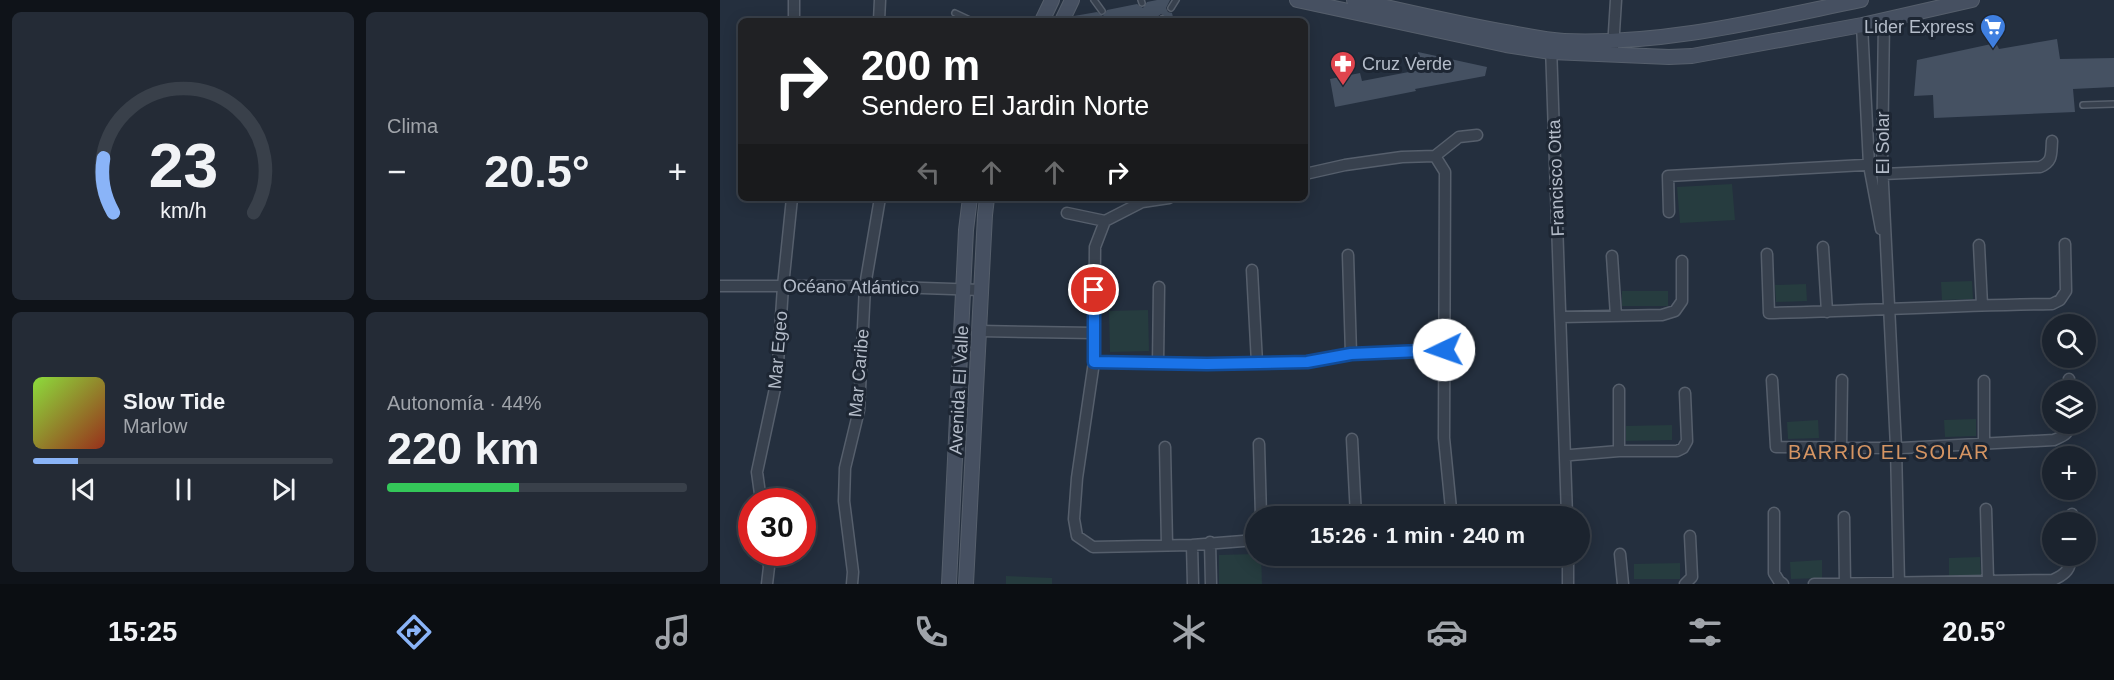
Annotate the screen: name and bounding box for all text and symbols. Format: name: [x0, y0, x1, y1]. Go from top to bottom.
supermarket icon: Lider Express: [1978, 12, 2008, 50]
place label: Lider Express: [1864, 17, 1974, 37]
icon: right: [762, 42, 840, 120]
text: 200 m: [861, 42, 980, 89]
pharmacy icon: Cruz Verde: [1328, 49, 1358, 87]
place label: Cruz Verde: [1362, 54, 1452, 74]
text: Sendero El Jardin Norte: [861, 91, 1149, 121]
street label: El Solar: [1873, 111, 1893, 175]
text: Clima: [387, 115, 438, 137]
street label: Francisco Otta: [1544, 118, 1568, 237]
text: 23: [148, 131, 218, 200]
text: 20.5°: [484, 146, 590, 197]
text: −: [387, 153, 406, 190]
text: +: [668, 153, 687, 190]
icon: left: [912, 156, 945, 189]
icon: ahead: [975, 156, 1008, 189]
icon: ahead: [1038, 156, 1071, 189]
icon: right: [1101, 156, 1134, 189]
text: km/h: [160, 199, 206, 223]
pin: [1068, 264, 1119, 315]
icon: arrive: [1077, 273, 1110, 306]
street label: Océano Atlántico: [783, 276, 919, 298]
street label: Mar Egeo: [765, 310, 791, 390]
map controls: [2042, 314, 2096, 566]
button: search: [2042, 314, 2096, 368]
position arrow: [1412, 318, 1476, 382]
street label: Avenida El Valle: [946, 325, 972, 455]
street label: Mar Caribe: [845, 328, 873, 418]
button: layers: [2042, 380, 2096, 434]
text: Slow Tide: [123, 389, 225, 414]
text: Autonomía · 44%: [387, 392, 542, 414]
text: Marlow: [123, 415, 187, 437]
text: 220 km: [387, 423, 540, 474]
district label: BARRIO EL SOLAR: [1788, 441, 1990, 463]
button: +: [2042, 446, 2096, 500]
icon: previous: [67, 473, 100, 506]
icon: pause: [167, 473, 200, 506]
icon: next: [267, 473, 300, 506]
speed limit sign: 30: [738, 488, 816, 566]
button: −: [2042, 512, 2096, 566]
text: 15:26 · 1 min · 240 m: [1310, 523, 1525, 548]
icon: directions: [393, 611, 435, 653]
icon: music: [652, 611, 694, 653]
icon: phone: [910, 611, 952, 653]
icon: climate: [1168, 611, 1210, 653]
icon: car: [1426, 611, 1468, 653]
icon: filters: [1684, 611, 1726, 653]
text: 15:25: [108, 617, 177, 647]
text: 20.5°: [1942, 617, 2006, 647]

